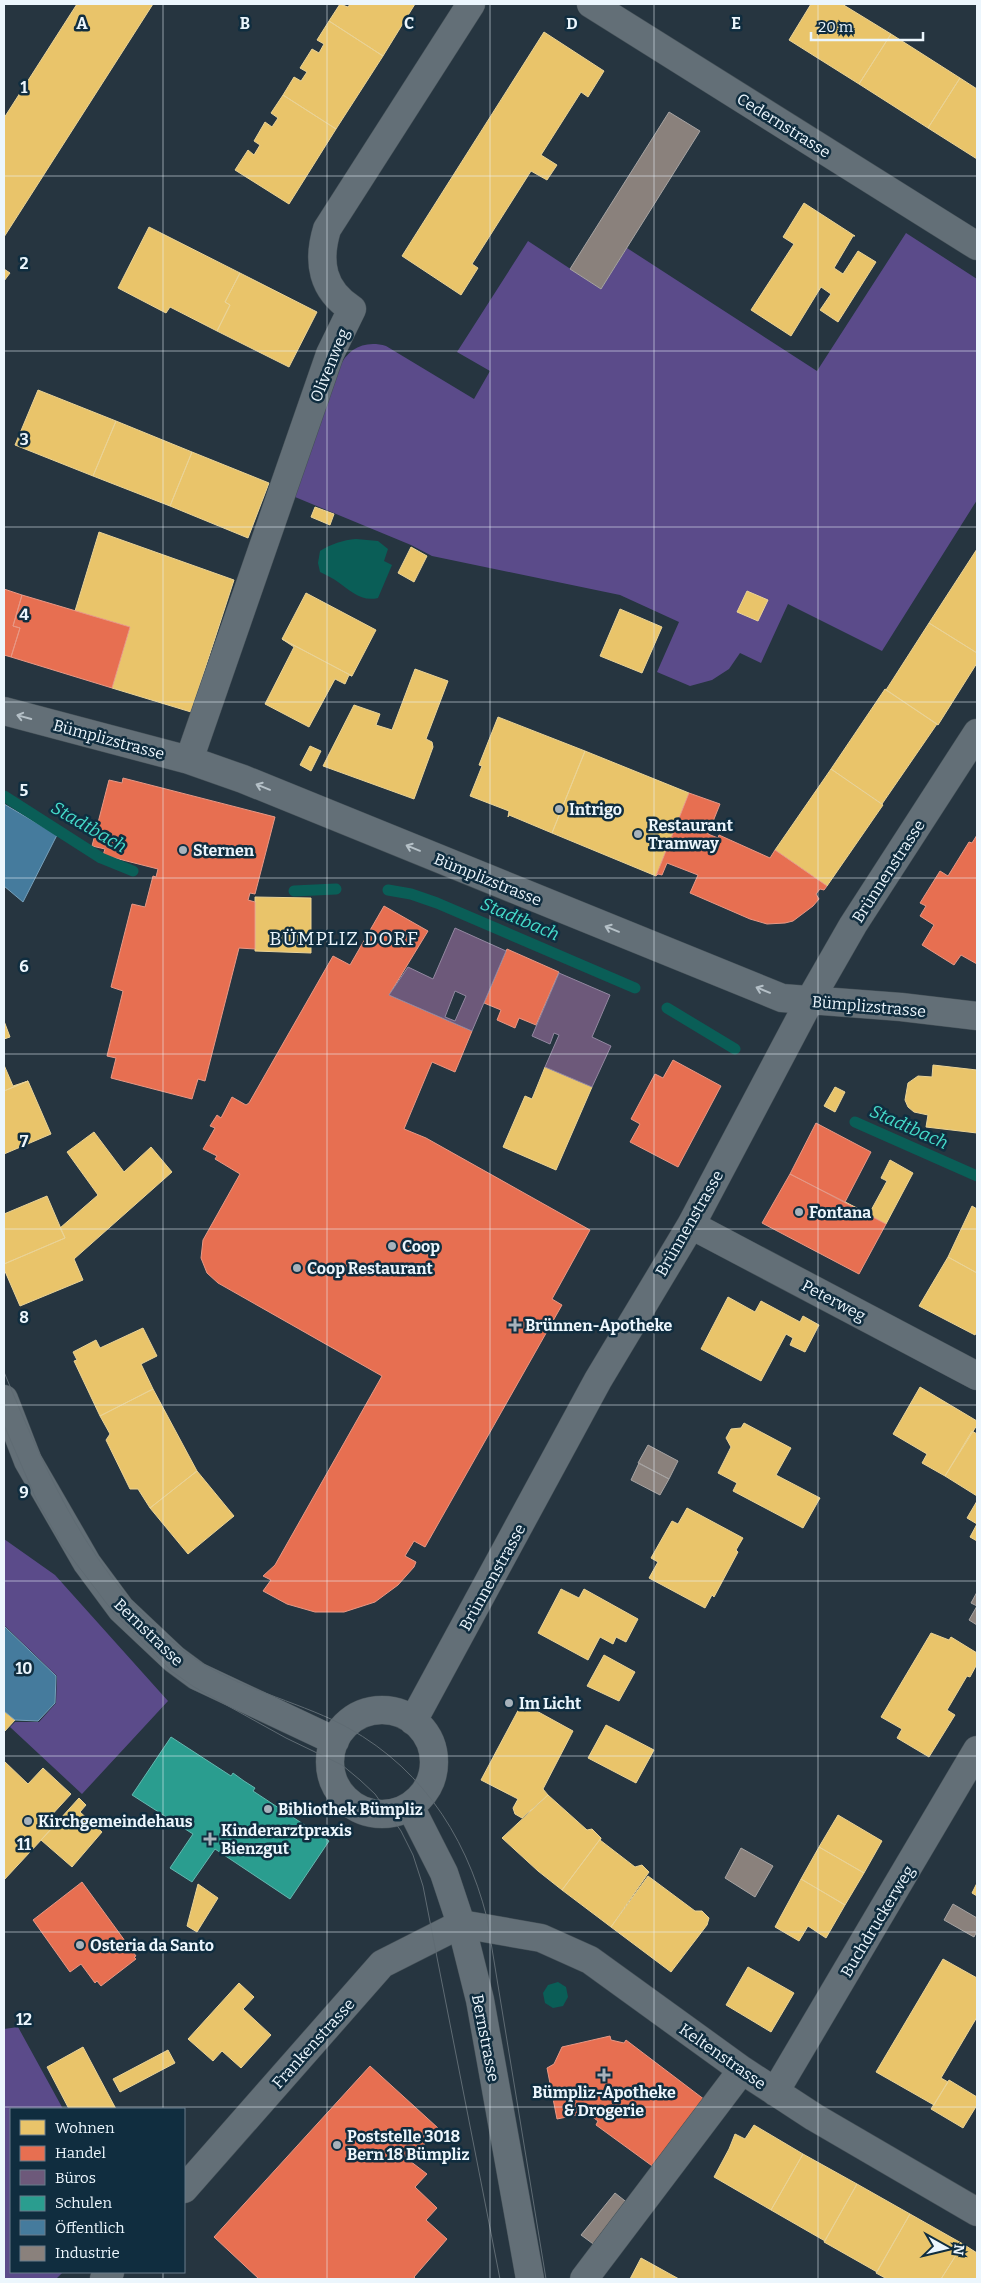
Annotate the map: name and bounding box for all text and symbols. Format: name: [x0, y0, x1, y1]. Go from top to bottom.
scale bar: [811, 10, 924, 42]
text: A: [76, 14, 88, 33]
text: B: [240, 14, 250, 33]
text: C: [404, 14, 414, 33]
text: D: [566, 14, 578, 33]
text: E: [731, 14, 741, 33]
text: 20 m: [818, 18, 854, 36]
text: 1: [21, 78, 28, 97]
street label: Cedernstrasse: [733, 89, 834, 162]
text: 2: [19, 254, 29, 273]
street label: Olivenweg: [306, 326, 353, 405]
text: 3: [19, 430, 29, 449]
text: 4: [19, 605, 29, 624]
one-way arrow: [16, 711, 32, 721]
street label: Bümplizstrasse: [51, 715, 167, 763]
text: 5: [20, 781, 29, 800]
one-way arrow: [255, 782, 271, 791]
water label: Stadtbach: [47, 797, 131, 857]
place label: Intrigo: [569, 800, 622, 819]
marker: Intrigo: [553, 803, 565, 815]
place label: Restaurant Tramway: [648, 816, 734, 853]
street label: Brünnenstrasse: [848, 816, 929, 926]
marker: Restaurant Tramway: [632, 828, 644, 840]
place label: Sternen: [193, 841, 255, 860]
one-way arrow: [406, 843, 421, 852]
marker: Sternen: [177, 844, 189, 856]
street label: Bümplizstrasse: [431, 849, 544, 910]
water label: Stadtbach: [477, 893, 563, 945]
one-way arrow: [605, 924, 620, 933]
district label: BÜMPLIZ DORF: [269, 927, 419, 950]
text: 6: [19, 957, 29, 976]
one-way arrow: [756, 985, 771, 995]
street label: Bümplizstrasse: [811, 992, 927, 1021]
water label: Stadtbach: [866, 1100, 952, 1154]
text: 7: [20, 1132, 29, 1151]
street label: Brünnenstrasse: [651, 1167, 727, 1279]
place label: Fontana: [809, 1203, 871, 1222]
marker: Fontana: [793, 1206, 805, 1218]
place label: Coop: [402, 1237, 440, 1256]
marker: Coop: [386, 1240, 398, 1252]
place label: Coop Restaurant: [307, 1259, 433, 1278]
marker: Coop Restaurant: [291, 1262, 303, 1274]
street label: Peterweg: [799, 1276, 869, 1325]
text: 8: [19, 1308, 29, 1327]
place label: Brünnen-Apotheke: [525, 1316, 673, 1335]
marker: Brünnen-Apotheke: [509, 1319, 521, 1331]
text: 9: [19, 1483, 29, 1502]
street label: Brünnenstrasse: [455, 1521, 530, 1634]
street label: Bernstrasse: [110, 1595, 187, 1670]
text: 10: [15, 1659, 33, 1678]
place label: Im Licht: [519, 1694, 582, 1713]
marker: Im Licht: [503, 1697, 515, 1709]
place label: Bibliothek Bümpliz: [278, 1800, 423, 1819]
marker: Bibliothek Bümpliz: [262, 1803, 274, 1815]
place label: Kirchgemeindehaus: [38, 1812, 193, 1831]
marker: Kirchgemeindehaus: [22, 1815, 34, 1827]
place label: Kinderarztpraxis Bienzgut: [221, 1821, 352, 1858]
marker: Kinderarztpraxis Bienzgut: [203, 1832, 217, 1846]
text: 11: [17, 1835, 31, 1854]
street label: Buchdruckerweg: [837, 1862, 918, 1980]
place label: Osteria da Santo: [90, 1936, 214, 1955]
marker: Osteria da Santo: [74, 1939, 86, 1951]
street label: Bernstrasse: [468, 1993, 503, 2083]
street label: Frankenstrasse: [268, 1994, 359, 2092]
text: 12: [16, 2010, 32, 2029]
street label: Keltenstrasse: [676, 2020, 770, 2093]
marker: Bümpliz-Apotheke & Drogerie: [598, 2069, 610, 2081]
place label: Bümpliz-Apotheke & Drogerie: [532, 2083, 676, 2120]
legend: [10, 2108, 185, 2273]
text: Wohnen: [55, 2119, 115, 2137]
place label: Poststelle 3018 Bern 18 Bümpliz: [347, 2127, 470, 2164]
marker: Poststelle 3018 Bern 18 Bümpliz: [331, 2139, 343, 2151]
text: Handel: [55, 2144, 106, 2162]
text: Büros: [55, 2169, 96, 2187]
text: Schulen: [55, 2194, 112, 2212]
text: Öffentlich: [55, 2219, 125, 2237]
north arrow: [921, 2223, 971, 2273]
text: N: [949, 2243, 968, 2256]
text: Industrie: [55, 2244, 120, 2262]

